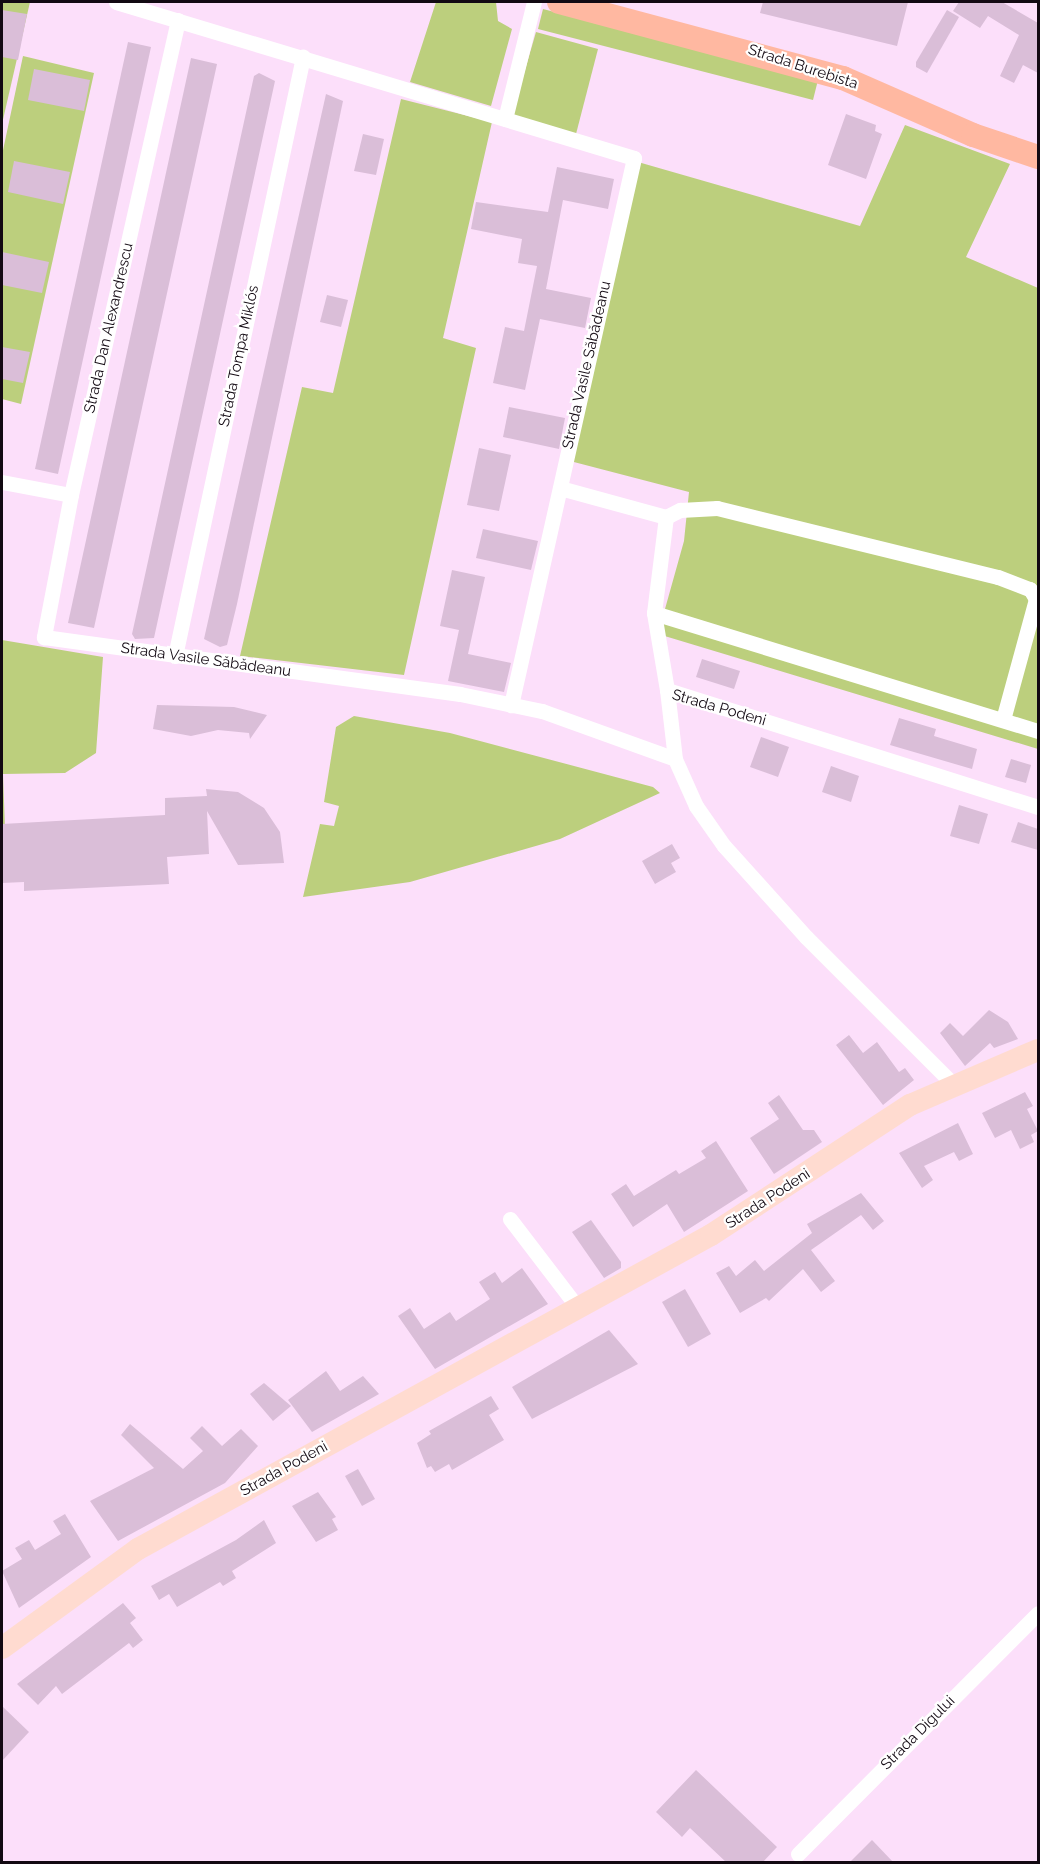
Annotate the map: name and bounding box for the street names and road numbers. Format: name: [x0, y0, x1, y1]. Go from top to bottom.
street label: Strada Burebista: [746, 41, 860, 93]
street label: Strada Dan Alexandrescu: [81, 241, 137, 415]
street label: Strada Vasile Săbădeanu: [559, 279, 615, 451]
street label: Strada Tompa Miklós: [215, 283, 263, 429]
street label: Strada Vasile Săbădeanu: [119, 639, 293, 681]
street label: Strada Podeni: [670, 686, 768, 730]
street label: Strada Podeni: [722, 1165, 814, 1233]
street label: Strada Podeni: [237, 1438, 331, 1500]
street label: Strada Digului: [877, 1692, 959, 1774]

